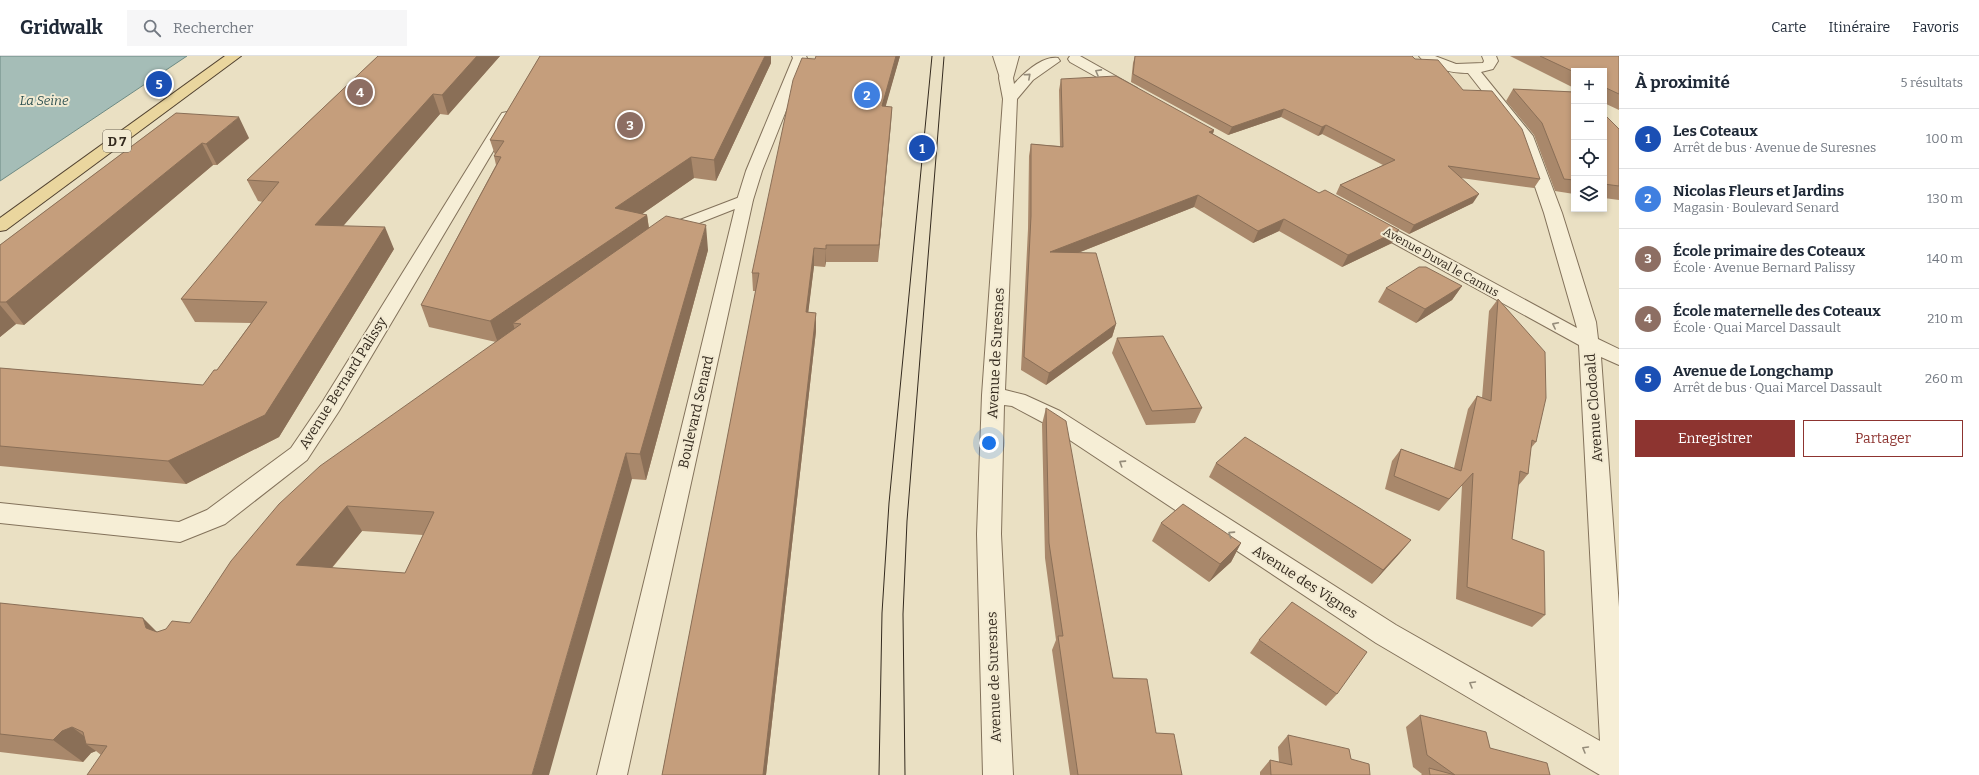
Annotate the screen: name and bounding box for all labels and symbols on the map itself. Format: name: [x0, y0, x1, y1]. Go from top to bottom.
pin: 5: [146, 69, 172, 99]
one-way arrow: [1095, 70, 1102, 77]
one-way arrow: [1023, 73, 1031, 81]
pin: 4: [347, 77, 373, 107]
pin: 2: [854, 80, 880, 110]
water label: La Seine: [20, 93, 69, 108]
pin: 3: [617, 110, 643, 140]
road number: D 7: [103, 130, 131, 152]
pin: 1: [909, 133, 935, 163]
street label: Avenue Duval le Camus: [1381, 224, 1501, 300]
street label: Avenue de Suresnes: [984, 287, 1008, 419]
street label: Avenue Bernard Palissy: [295, 313, 391, 452]
one-way arrow: [1552, 322, 1559, 329]
street label: Avenue Clodoald: [1582, 353, 1606, 463]
street label: Boulevard Senard: [675, 354, 717, 470]
your location: [979, 433, 999, 453]
one-way arrow: [1120, 461, 1127, 468]
one-way arrow: [1228, 531, 1235, 539]
street label: Avenue des Vignes: [1249, 542, 1361, 622]
street label: Avenue de Suresnes: [983, 611, 1005, 743]
one-way arrow: [1469, 682, 1476, 689]
one-way arrow: [1582, 747, 1589, 754]

